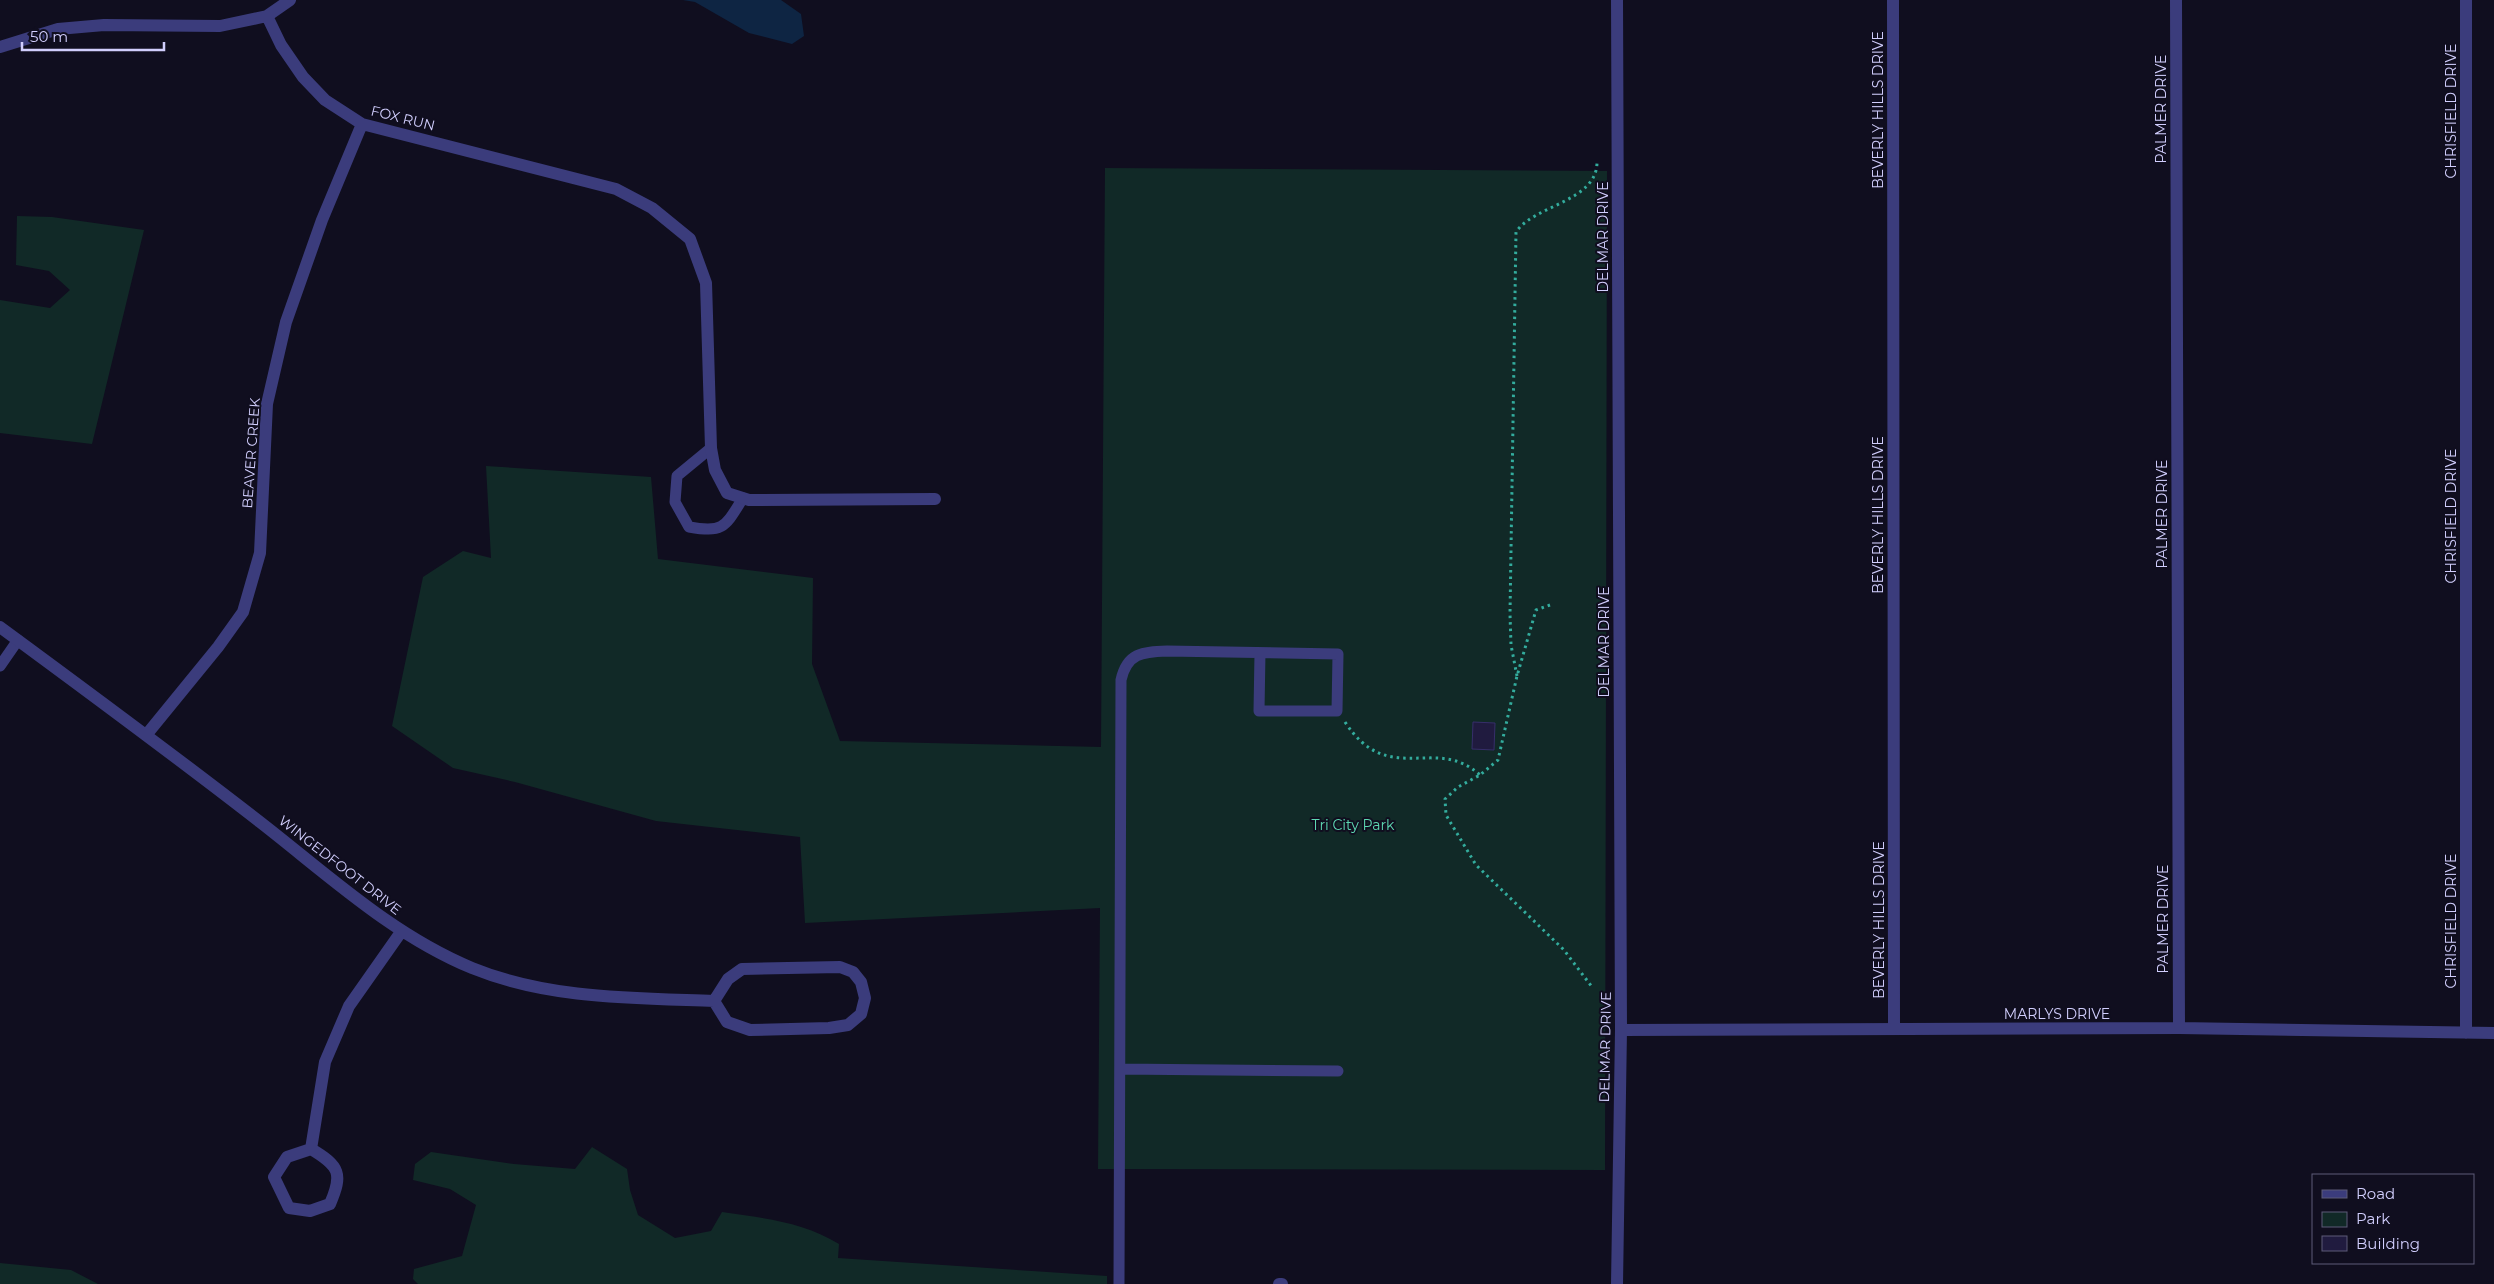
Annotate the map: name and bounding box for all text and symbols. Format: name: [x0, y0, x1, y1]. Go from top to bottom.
scale bar: [22, 20, 165, 52]
text: 50 m: [30, 27, 68, 46]
street label: BEVERLY HILLS DRIVE: [1869, 31, 1887, 189]
street label: CHRISFIELD DRIVE: [2442, 44, 2460, 178]
street label: PALMER DRIVE: [2152, 55, 2170, 163]
street label: FOX RUN: [369, 101, 437, 135]
street label: DELMAR DRIVE: [1594, 181, 1612, 293]
street label: BEAVER CREEK: [238, 397, 264, 509]
street label: BEVERLY HILLS DRIVE: [1869, 436, 1887, 594]
street label: CHRISFIELD DRIVE: [2442, 449, 2460, 583]
street label: PALMER DRIVE: [2153, 460, 2171, 568]
street label: DELMAR DRIVE: [1595, 586, 1613, 698]
street label: WINGEDFOOT DRIVE: [275, 811, 405, 919]
park label: Tri City Park: [1312, 816, 1395, 834]
street label: BEVERLY HILLS DRIVE: [1870, 841, 1888, 999]
street label: CHRISFIELD DRIVE: [2442, 854, 2460, 988]
street label: PALMER DRIVE: [2154, 865, 2172, 973]
street label: DELMAR DRIVE: [1595, 991, 1615, 1103]
street label: MARLYS DRIVE: [2004, 1005, 2110, 1023]
legend: [2312, 1174, 2474, 1264]
text: Road: [2356, 1184, 2395, 1203]
text: Park: [2356, 1209, 2390, 1228]
text: Building: [2356, 1234, 2420, 1253]

